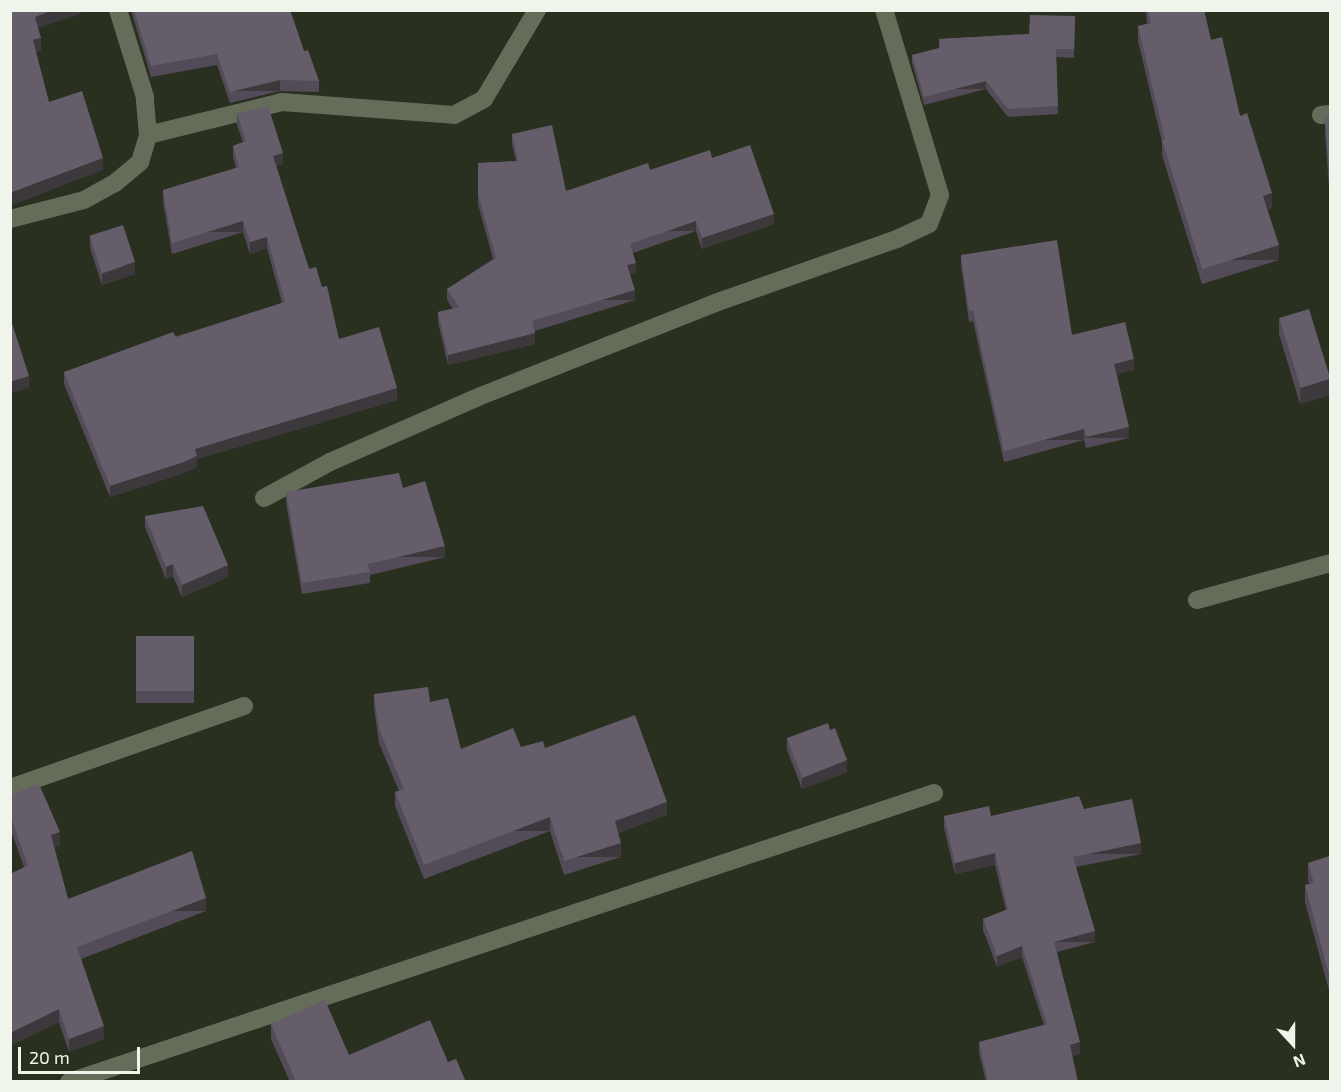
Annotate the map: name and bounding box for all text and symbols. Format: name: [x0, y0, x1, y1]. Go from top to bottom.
north arrow: [1263, 1014, 1323, 1074]
scale bar: [21, 1035, 142, 1073]
text: 20 m: [29, 1046, 70, 1068]
text: N: [1291, 1050, 1308, 1072]

